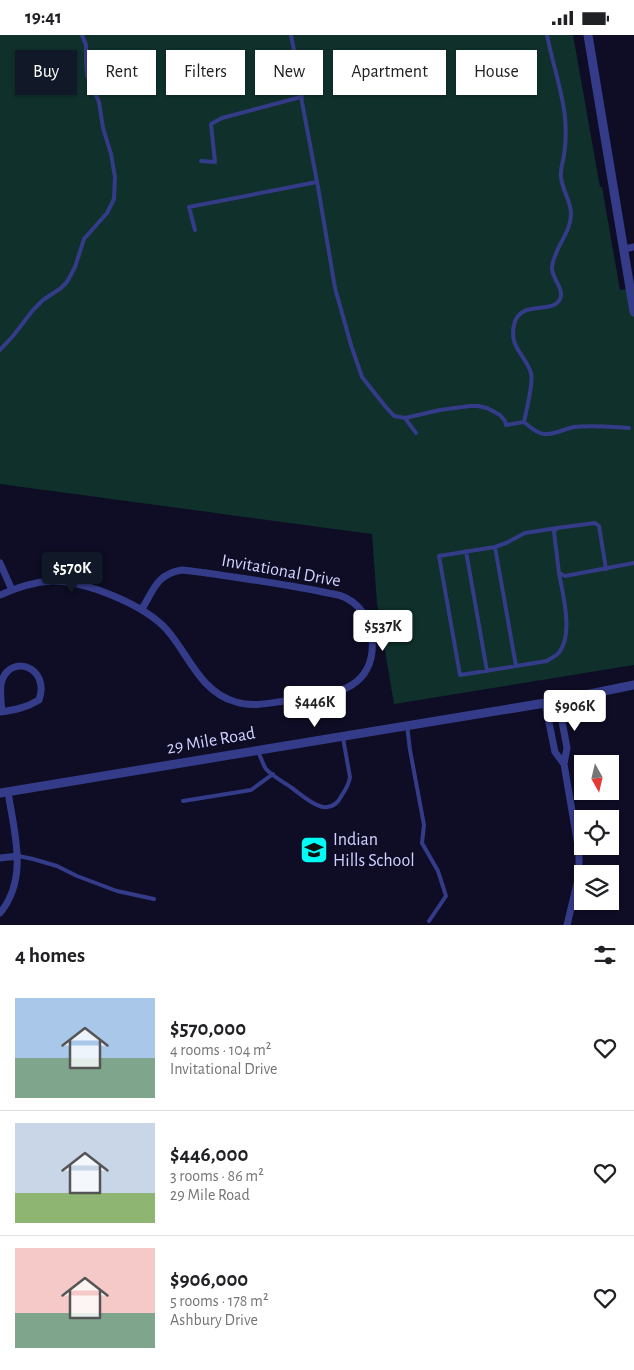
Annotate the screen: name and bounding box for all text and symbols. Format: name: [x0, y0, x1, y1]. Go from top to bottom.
text: 19:41: [25, 8, 62, 27]
chip: Buy: [15, 50, 77, 95]
chip: Rent: [87, 50, 156, 95]
chip: Filters: [166, 50, 245, 95]
chip: New: [255, 50, 323, 95]
chip: Apartment: [333, 50, 446, 95]
chip: House: [456, 50, 537, 95]
pin: $570K: [37, 551, 107, 594]
street label: Invitational Drive: [220, 552, 342, 590]
text: $570K: [53, 560, 91, 576]
pin: $537K: [348, 609, 418, 652]
text: $537K: [364, 618, 402, 634]
pin: $446K: [280, 685, 350, 728]
pin: $906K: [540, 689, 610, 732]
text: $446K: [295, 694, 335, 710]
text: $906K: [555, 698, 595, 714]
street label: 29 Mile Road: [165, 724, 257, 758]
north arrow: [574, 755, 619, 800]
map controls: [574, 755, 619, 910]
button: locate: [574, 810, 619, 855]
place label: Indian Hills School: [333, 831, 415, 870]
school or university icon: Indian Hills School: [299, 835, 329, 865]
button: layers: [574, 865, 619, 910]
icon: filters: [591, 941, 619, 969]
text: 4 homes: [15, 945, 85, 966]
icon: home: [55, 1018, 115, 1078]
text: $570,000: [170, 1018, 246, 1039]
icon: heart: [591, 1034, 619, 1062]
text: 4 rooms · 104 m²: [170, 1042, 271, 1058]
text: Invitational Drive: [170, 1061, 277, 1077]
icon: home: [55, 1143, 115, 1203]
text: $446,000: [170, 1144, 248, 1165]
icon: heart: [591, 1159, 619, 1187]
text: 3 rooms · 86 m²: [170, 1168, 264, 1184]
text: 29 Mile Road: [170, 1187, 250, 1203]
icon: home: [55, 1268, 115, 1328]
text: $906,000: [170, 1269, 248, 1290]
icon: heart: [591, 1284, 619, 1312]
text: 5 rooms · 178 m²: [170, 1293, 268, 1309]
text: Ashbury Drive: [170, 1312, 258, 1328]

